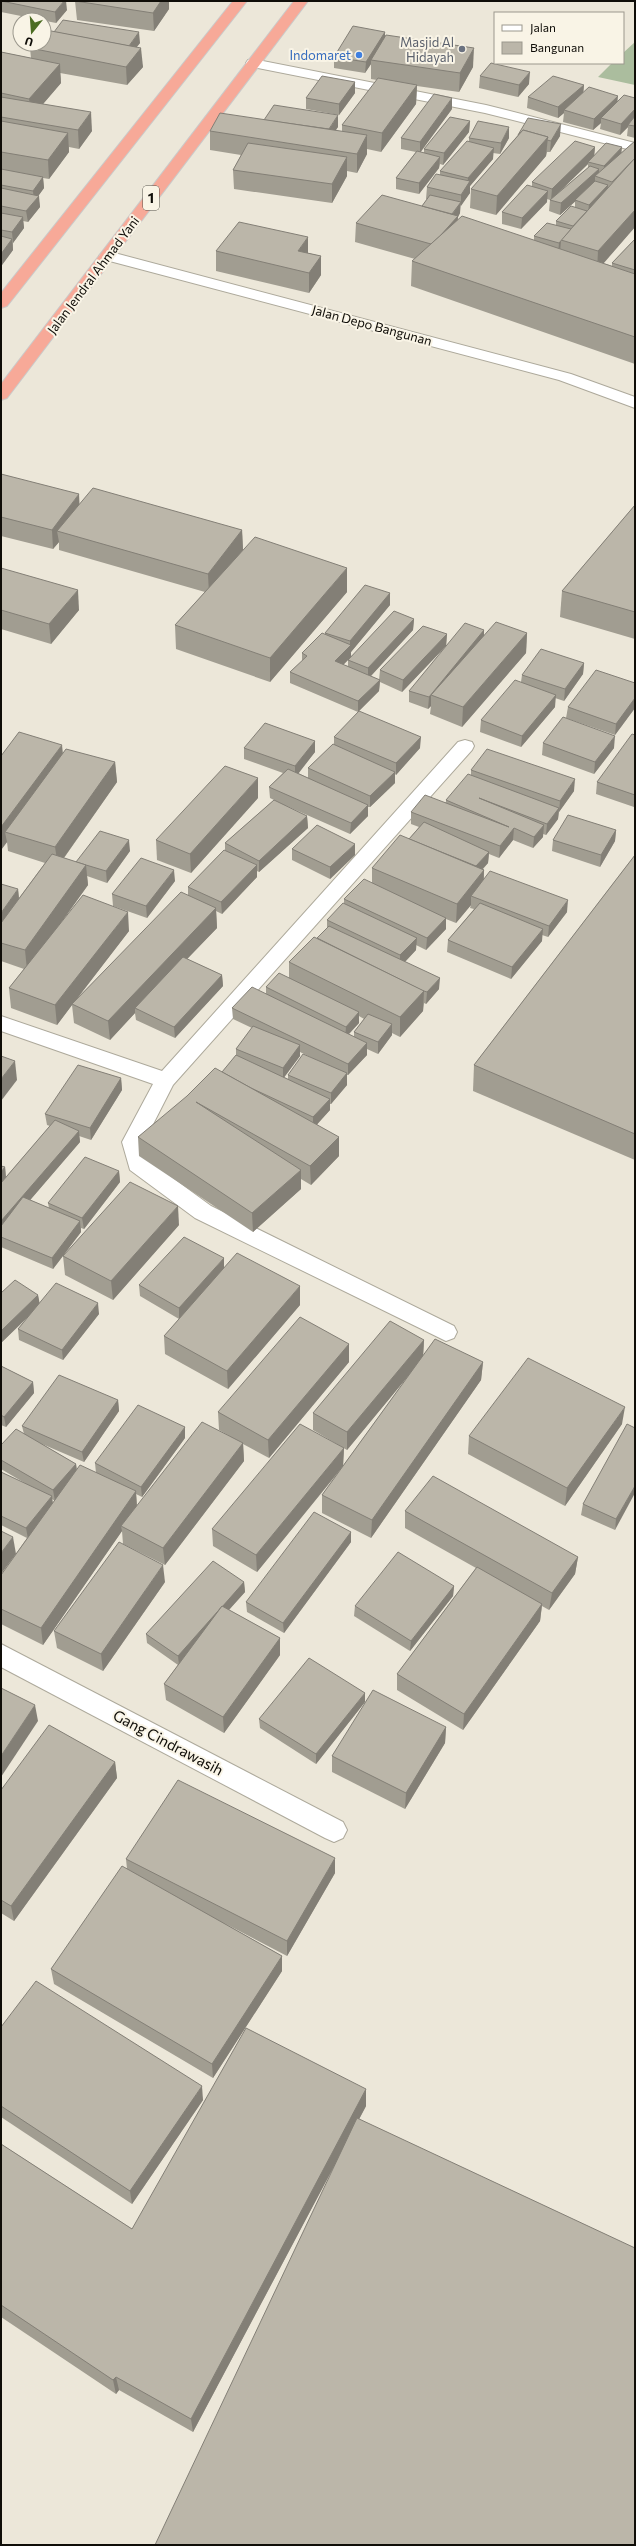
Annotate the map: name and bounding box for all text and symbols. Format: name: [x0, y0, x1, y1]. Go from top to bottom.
north arrow: [12, 12, 52, 52]
legend: [494, 12, 624, 64]
text: Jalan: [530, 20, 556, 35]
place label: Masjid Al Hidayah: [400, 34, 454, 65]
text: U: [23, 35, 35, 49]
text: Bangunan: [530, 40, 584, 54]
marker: Masjid Al Hidayah: [457, 44, 467, 54]
place label: Indomaret: [289, 47, 351, 63]
marker: Indomaret: [354, 50, 364, 60]
road number: 1: [143, 186, 159, 210]
street label: Jalan Jendral Ahmad Yani: [44, 213, 142, 337]
street label: Jalan Depo Bangunan: [310, 301, 434, 349]
street label: Gang Cindrawasih: [110, 1705, 227, 1779]

